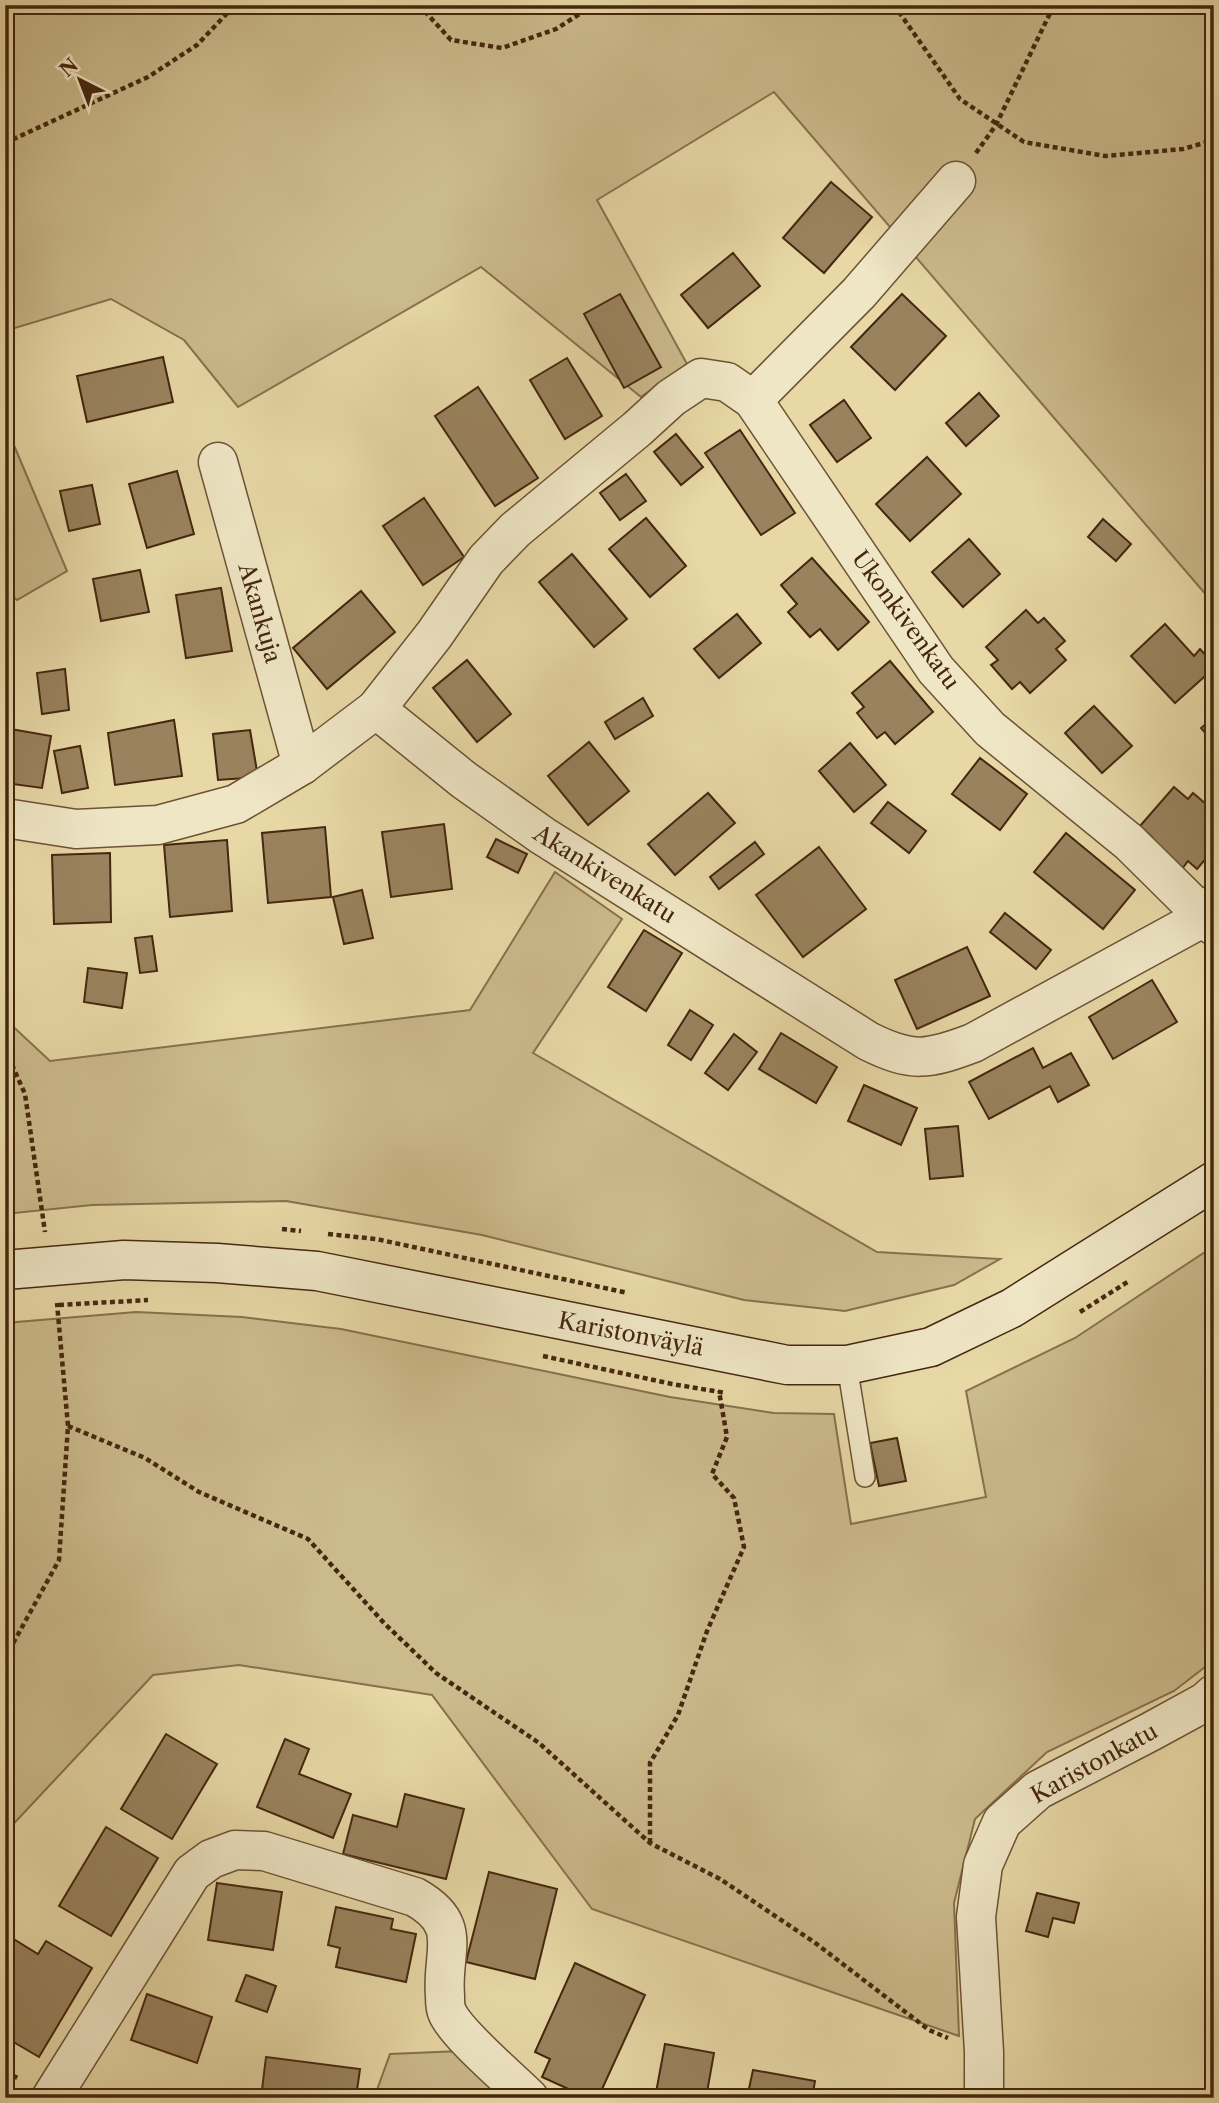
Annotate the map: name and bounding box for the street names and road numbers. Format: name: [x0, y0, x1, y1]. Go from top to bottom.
street label: Ukonkivenkatu: [846, 545, 966, 695]
street label: Akankuja: [232, 559, 288, 667]
street label: Akankivenkatu: [528, 818, 681, 929]
street label: Karistonväylä: [556, 1306, 707, 1362]
street label: Karistonkatu: [1026, 1717, 1162, 1809]

